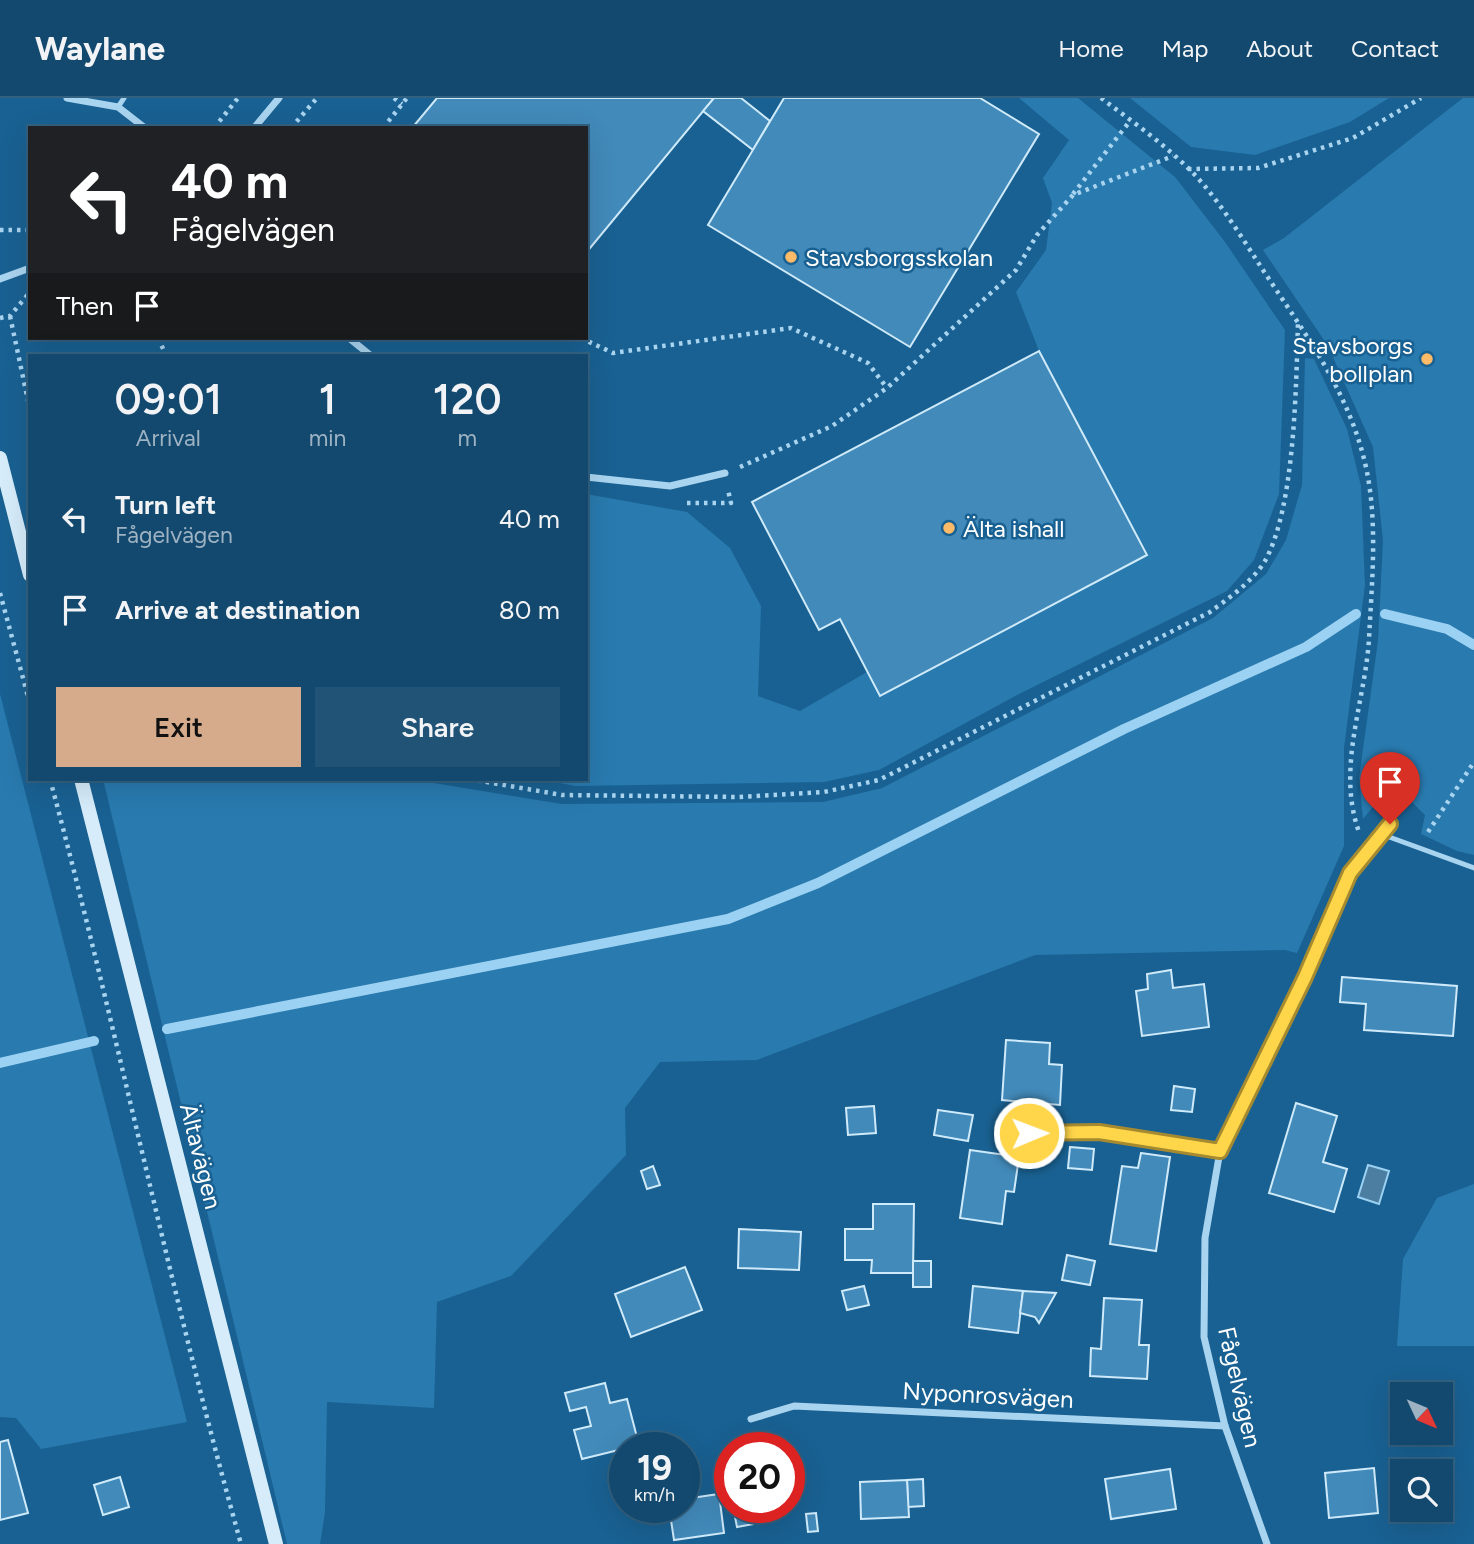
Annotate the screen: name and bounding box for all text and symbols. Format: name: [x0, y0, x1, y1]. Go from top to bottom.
text: Waylane: [35, 29, 165, 68]
text: Home: [1058, 34, 1124, 63]
text: Map: [1162, 34, 1208, 63]
text: About: [1246, 34, 1313, 63]
text: Contact: [1351, 34, 1439, 63]
text: 40 m: [171, 151, 288, 210]
icon: left: [56, 154, 147, 245]
text: Fågelvägen: [171, 211, 335, 249]
place label: Stavsborgsskolan: [805, 243, 993, 272]
marker: Stavsborgsskolan: [783, 249, 799, 265]
icon: arrive: [128, 287, 166, 325]
text: Then: [56, 290, 114, 322]
place label: Stavsborgs bollplan: [1292, 331, 1413, 388]
marker: Stavsborgs bollplan: [1419, 351, 1435, 367]
text: 09:01: [114, 374, 222, 425]
text: 1: [319, 374, 336, 425]
text: 120: [433, 374, 502, 425]
text: Arrival: [136, 424, 201, 452]
text: min: [309, 424, 346, 452]
text: m: [457, 424, 477, 452]
text: Turn left: [115, 489, 216, 521]
icon: left: [56, 500, 94, 538]
text: 40 m: [499, 503, 560, 535]
place label: Älta ishall: [963, 514, 1065, 543]
marker: Älta ishall: [941, 520, 957, 536]
text: Fågelvägen: [115, 521, 233, 549]
icon: arrive: [56, 591, 94, 629]
text: Arrive at destination: [115, 594, 360, 626]
text: 80 m: [499, 594, 560, 626]
button: Exit: [56, 687, 301, 767]
button: Share: [315, 687, 560, 767]
pin: [1360, 752, 1420, 824]
icon: arrive: [1371, 763, 1409, 801]
position arrow: [992, 1096, 1066, 1170]
street label: Ältavägen: [174, 1100, 228, 1212]
street label: Fågelvägen: [1212, 1324, 1268, 1450]
street label: Nyponrosvägen: [902, 1376, 1074, 1414]
north arrow: [1390, 1382, 1452, 1446]
map controls: [1390, 1382, 1453, 1522]
speed limit sign: 20: [714, 1432, 805, 1523]
text: 19: [637, 1447, 672, 1489]
button: search: [1390, 1459, 1453, 1522]
text: km/h: [634, 1484, 675, 1506]

